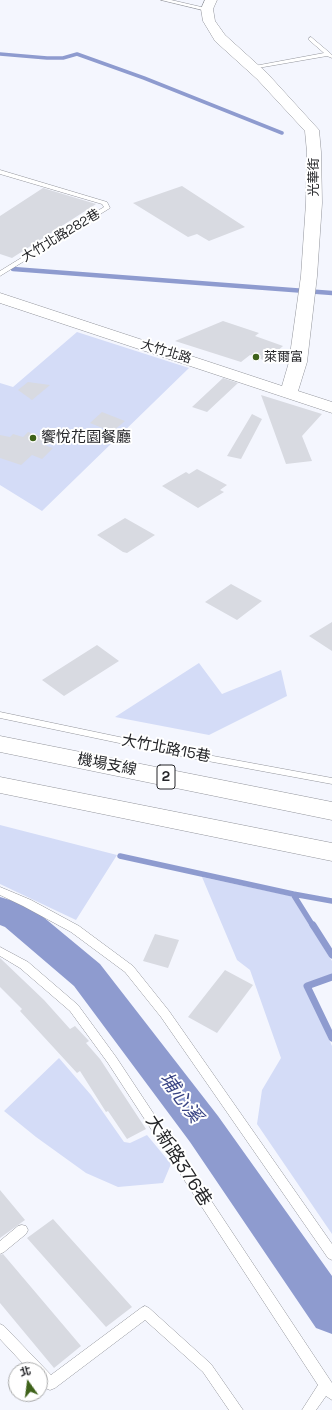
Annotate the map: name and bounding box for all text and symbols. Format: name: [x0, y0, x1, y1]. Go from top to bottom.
street label: 光華街: [306, 158, 322, 196]
street label: 大竹北路282巷: [19, 206, 103, 266]
street label: 大竹北路: [139, 337, 193, 367]
place label: 萊爾富: [264, 349, 303, 365]
marker: 萊爾富: [251, 352, 261, 362]
place label: 饗悅花園餐廳: [41, 429, 131, 447]
marker: 饗悅花園餐廳: [28, 433, 38, 443]
street label: 大竹北路15巷: [120, 732, 212, 766]
street label: 機場支線: [76, 750, 138, 780]
road number: 2: [157, 765, 175, 789]
water label: 埔心溪: [154, 1068, 206, 1128]
street label: 大新路376巷: [141, 1112, 215, 1210]
north arrow: [8, 1362, 48, 1402]
text: 北: [18, 1363, 32, 1379]

